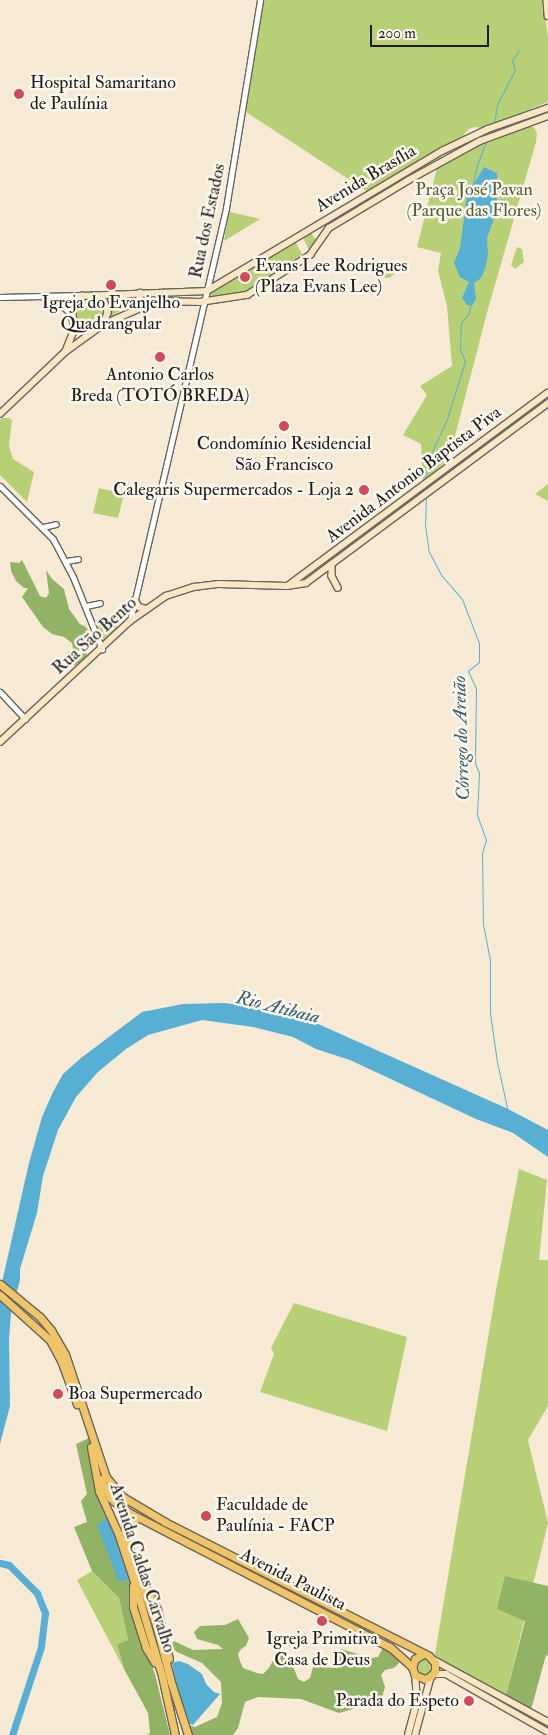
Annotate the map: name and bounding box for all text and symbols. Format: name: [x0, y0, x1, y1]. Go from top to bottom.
scale bar: [373, 15, 492, 47]
text: 200 m: [378, 24, 416, 43]
place label: Hospital Samaritano de Paulínia: [30, 73, 176, 116]
marker: Hospital Samaritano de Paulínia: [12, 87, 26, 101]
street label: Avenida Brasília: [312, 140, 420, 218]
street label: Rua dos Estados: [185, 162, 231, 280]
park label: Praça José Pavan (Parque das Flores): [406, 180, 542, 222]
place label: Evans Lee Rodrigues (Plaza Evans Lee): [255, 256, 408, 298]
marker: Evans Lee Rodrigues (Plaza Evans Lee): [239, 271, 251, 283]
marker: Igreja do Evanjelho Quadrangular: [105, 279, 117, 291]
place label: Igreja do Evanjelho Quadrangular: [42, 293, 180, 336]
marker: Antonio Carlos Breda (TOTÓ BREDA): [154, 351, 166, 363]
place label: Antonio Carlos Breda (TOTÓ BREDA): [70, 365, 250, 408]
street label: Avenida Antonio Baptista Piva: [322, 402, 506, 548]
marker: Condomínio Residencial São Francisco: [278, 420, 290, 432]
place label: Condomínio Residencial São Francisco: [197, 434, 371, 476]
place label: Calegaris Supermercados - Loja 2: [113, 479, 354, 501]
marker: Calegaris Supermercados - Loja 2: [358, 484, 370, 496]
street label: Rua São Bento: [48, 593, 142, 679]
water label: Córrego do Areião: [448, 675, 476, 801]
water label: Rio Atibaia: [234, 987, 322, 1029]
place label: Boa Supermercado: [68, 1383, 202, 1405]
marker: Boa Supermercado: [52, 1388, 64, 1400]
street label: Avenida Caldas Carvalho: [104, 1481, 180, 1655]
place label: Faculdade de Paulínia - FACP: [216, 1495, 335, 1538]
marker: Faculdade de Paulínia - FACP: [200, 1510, 212, 1522]
street label: Avenida Paulista: [237, 1544, 349, 1616]
marker: Igreja Primitiva Casa de Deus: [316, 1615, 328, 1627]
place label: Igreja Primitiva Casa de Deus: [266, 1629, 378, 1672]
place label: Parada do Espeto: [336, 1690, 459, 1712]
marker: Parada do Espeto: [463, 1695, 475, 1707]

